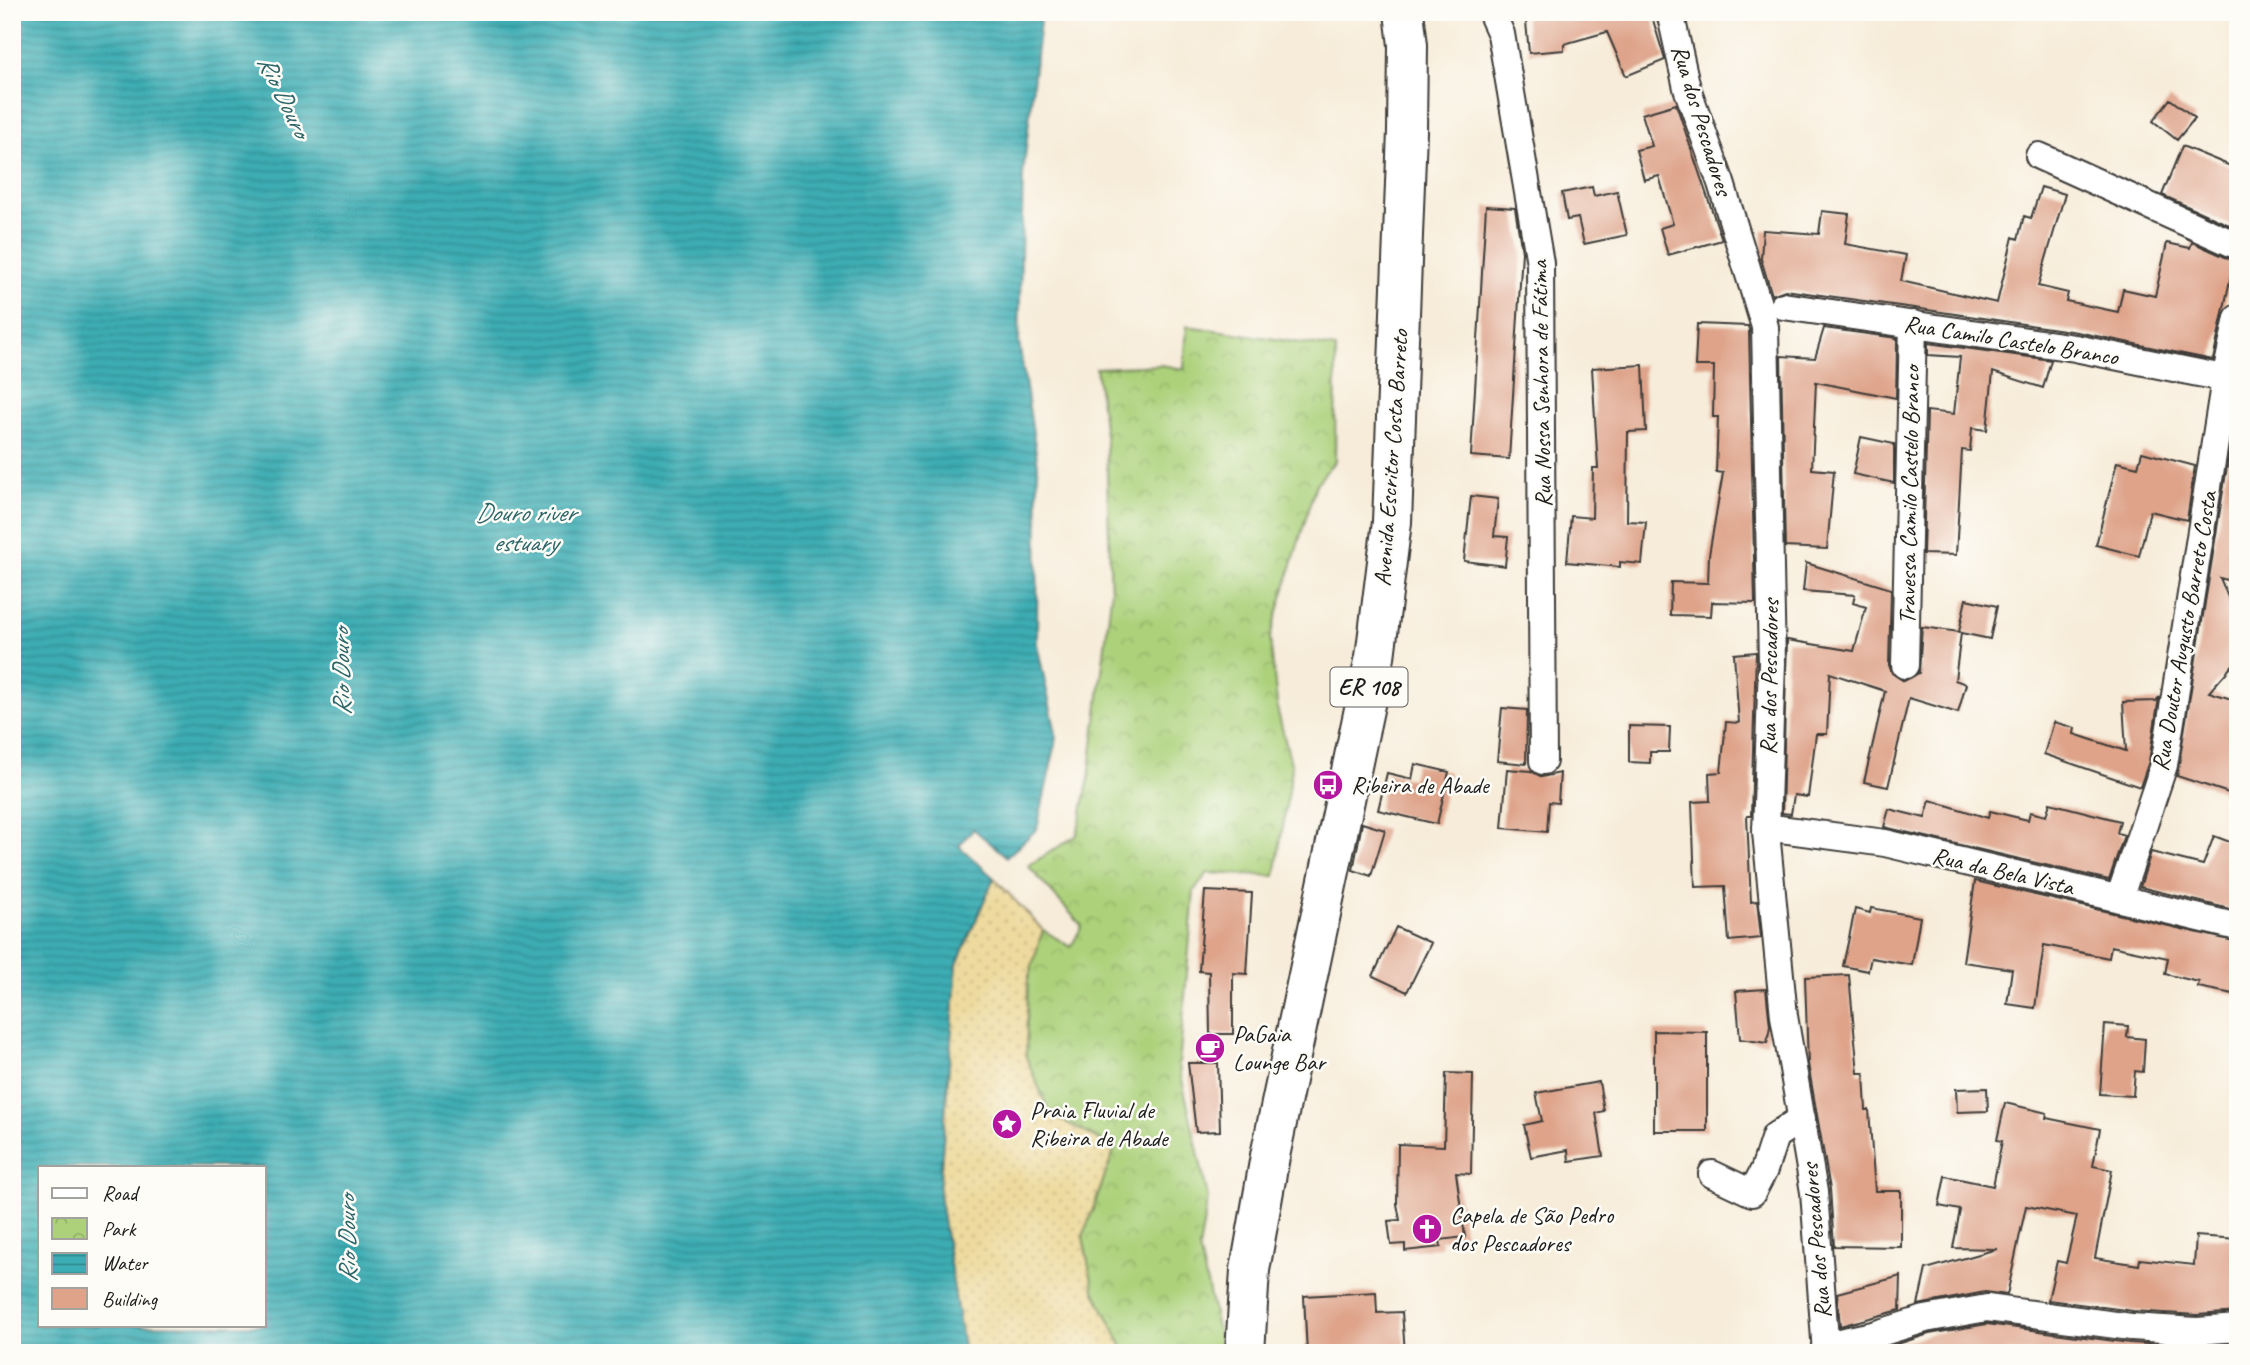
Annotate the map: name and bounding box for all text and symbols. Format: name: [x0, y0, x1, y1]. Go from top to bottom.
street label: Rua dos Pescadores: [1665, 41, 1740, 202]
water label: Rio Douro: [250, 50, 320, 147]
street label: Rua Nossa Senhora de Fátima: [1524, 259, 1558, 508]
street label: Rua Camilo Castelo Branco: [1902, 308, 2122, 372]
street label: Avenida Escritor Costa Barreto: [1367, 327, 1415, 587]
street label: Travessa Camilo Castelo Branco: [1892, 363, 1926, 625]
street label: Rua Doutor Augusto Barreto Costa: [2145, 487, 2224, 773]
water label: Douro river estuary: [475, 496, 579, 559]
street label: Rua dos Pescadores: [1753, 596, 1785, 755]
water label: Rio Douro: [324, 624, 358, 716]
road number: ER 108: [1330, 667, 1408, 706]
bus stop icon: Ribeira de Abade: [1311, 768, 1345, 802]
place label: Ribeira de Abade: [1351, 770, 1491, 800]
street label: Rua da Bela Vista: [1929, 840, 2078, 902]
place label: PaGaia Lounge Bar: [1233, 1019, 1327, 1077]
cafe icon: PaGaia Lounge Bar: [1193, 1031, 1227, 1065]
place label: Praia Fluvial de Ribeira de Abade: [1030, 1095, 1170, 1153]
place icon: Praia Fluvial de Ribeira de Abade: [990, 1107, 1024, 1141]
street label: Rua dos Pescadores: [1794, 1159, 1838, 1320]
legend: [38, 1166, 266, 1326]
text: Road: [102, 1180, 141, 1206]
water label: Rio Douro: [330, 1191, 364, 1283]
place label: Capela de São Pedro dos Pescadores: [1450, 1200, 1615, 1258]
church icon: Capela de São Pedro dos Pescadores: [1410, 1212, 1444, 1246]
text: Park: [102, 1216, 137, 1242]
text: Water: [102, 1250, 149, 1276]
text: Building: [102, 1286, 159, 1312]

